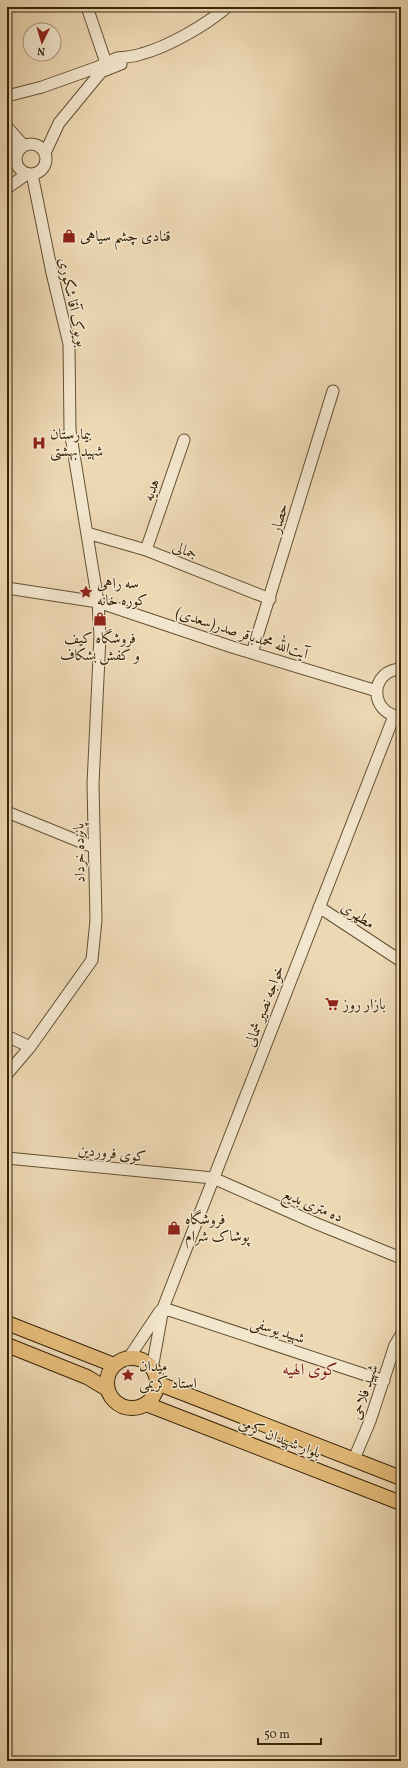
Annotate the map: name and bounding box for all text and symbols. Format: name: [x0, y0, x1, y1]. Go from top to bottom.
north arrow: [22, 22, 62, 62]
text: N: [37, 43, 46, 58]
place label: قنادی چشم سیاهی: [80, 227, 171, 251]
shop icon: قنادی چشم سیاهی: [61, 228, 77, 244]
street label: بویوک آقا شکوری: [52, 256, 91, 349]
place label: بیمارستان شهید بهشتی: [50, 425, 103, 463]
hospital icon: بیمارستان شهید بهشتی: [31, 435, 47, 451]
street label: هدیه: [139, 476, 166, 504]
street label: حصار: [265, 501, 295, 538]
street label: جمالی: [169, 537, 200, 566]
place label: سه راهی کوره خانه: [97, 574, 148, 612]
place icon: سه راهی کوره خانه: [78, 584, 94, 600]
street label: آیت‌الله محمدباقر صدر(سعدی): [173, 600, 313, 666]
shop icon: فروشگاه کیف و کفش بشکاف: [92, 611, 108, 627]
place label: فروشگاه کیف و کفش بشکاف: [60, 628, 140, 667]
street label: پانزده خرداد: [69, 822, 92, 883]
street label: مطهری: [336, 897, 378, 935]
street label: خواجه نصیر شمالی: [240, 963, 291, 1050]
place label: بازار روز: [341, 995, 386, 1016]
supermarket icon: بازار روز: [324, 996, 340, 1012]
street label: کوی فروردین: [77, 1140, 147, 1169]
street label: ده متری بدیع: [278, 1184, 346, 1230]
place label: فروشگاه پوشاک شرام: [185, 1209, 251, 1249]
shop icon: فروشگاه پوشاک شرام: [166, 1220, 182, 1236]
street label: شهید یوسفی: [248, 1313, 307, 1350]
place label: میدان استاد کریمی: [139, 1357, 197, 1395]
district label: کوی الهیه: [282, 1359, 338, 1382]
street label: شهید فلاحی: [346, 1362, 385, 1423]
place icon: میدان استاد کریمی: [120, 1367, 136, 1383]
street label: بلوار شهیدان کرمی: [235, 1414, 324, 1465]
scale bar: [258, 1720, 321, 1746]
text: 50 m: [264, 1727, 290, 1743]

